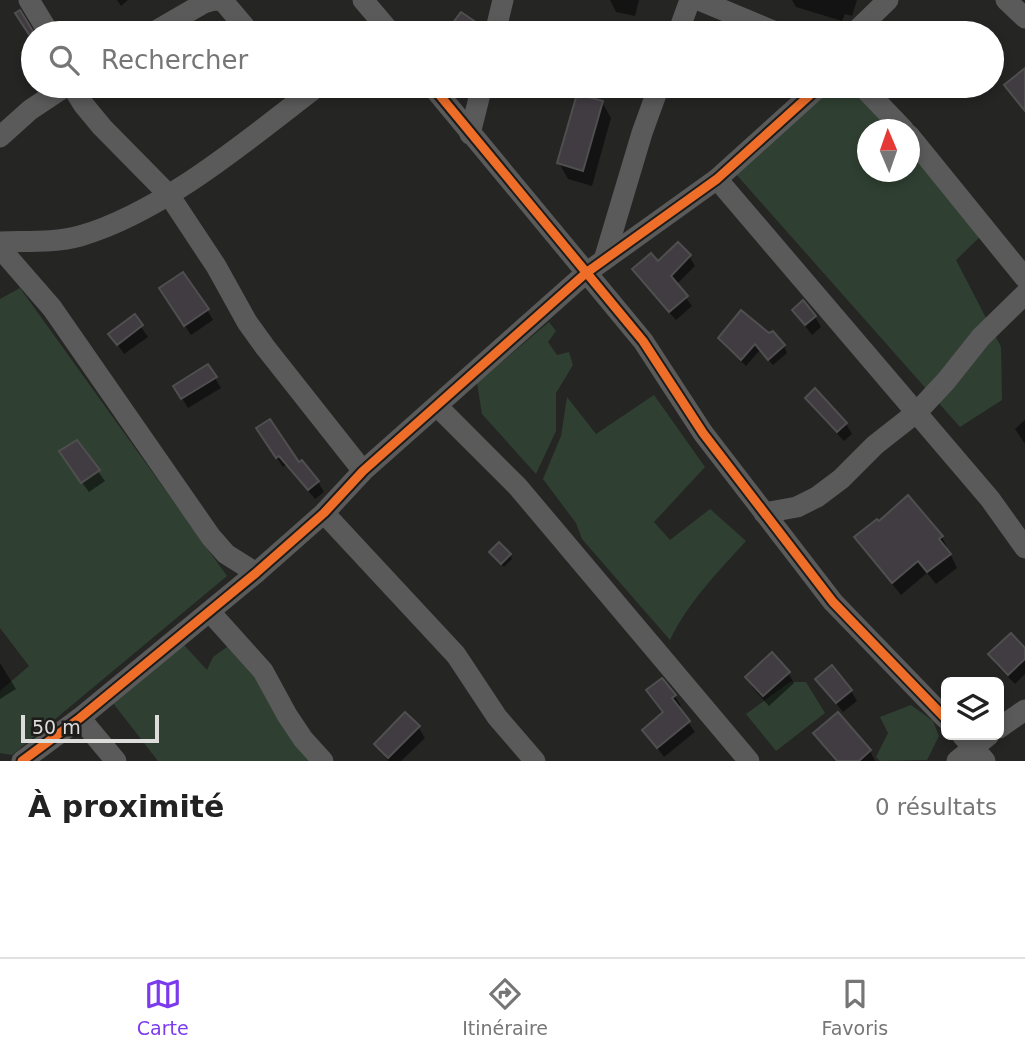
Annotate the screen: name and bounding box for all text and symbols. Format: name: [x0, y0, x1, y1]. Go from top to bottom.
search box: [21, 21, 1004, 98]
icon: search: [45, 41, 83, 79]
text: Rechercher: [101, 45, 248, 75]
north arrow: [857, 119, 920, 182]
map controls: [941, 677, 1004, 740]
button: layers: [941, 677, 1004, 740]
scale bar: [21, 712, 159, 744]
text: 50 m: [32, 716, 81, 738]
text: À proximité: [28, 789, 224, 824]
text: 0 résultats: [875, 794, 997, 820]
tab: Carte: [137, 975, 189, 1039]
tab: Itinéraire: [462, 975, 548, 1039]
tab: Favoris: [822, 975, 888, 1039]

